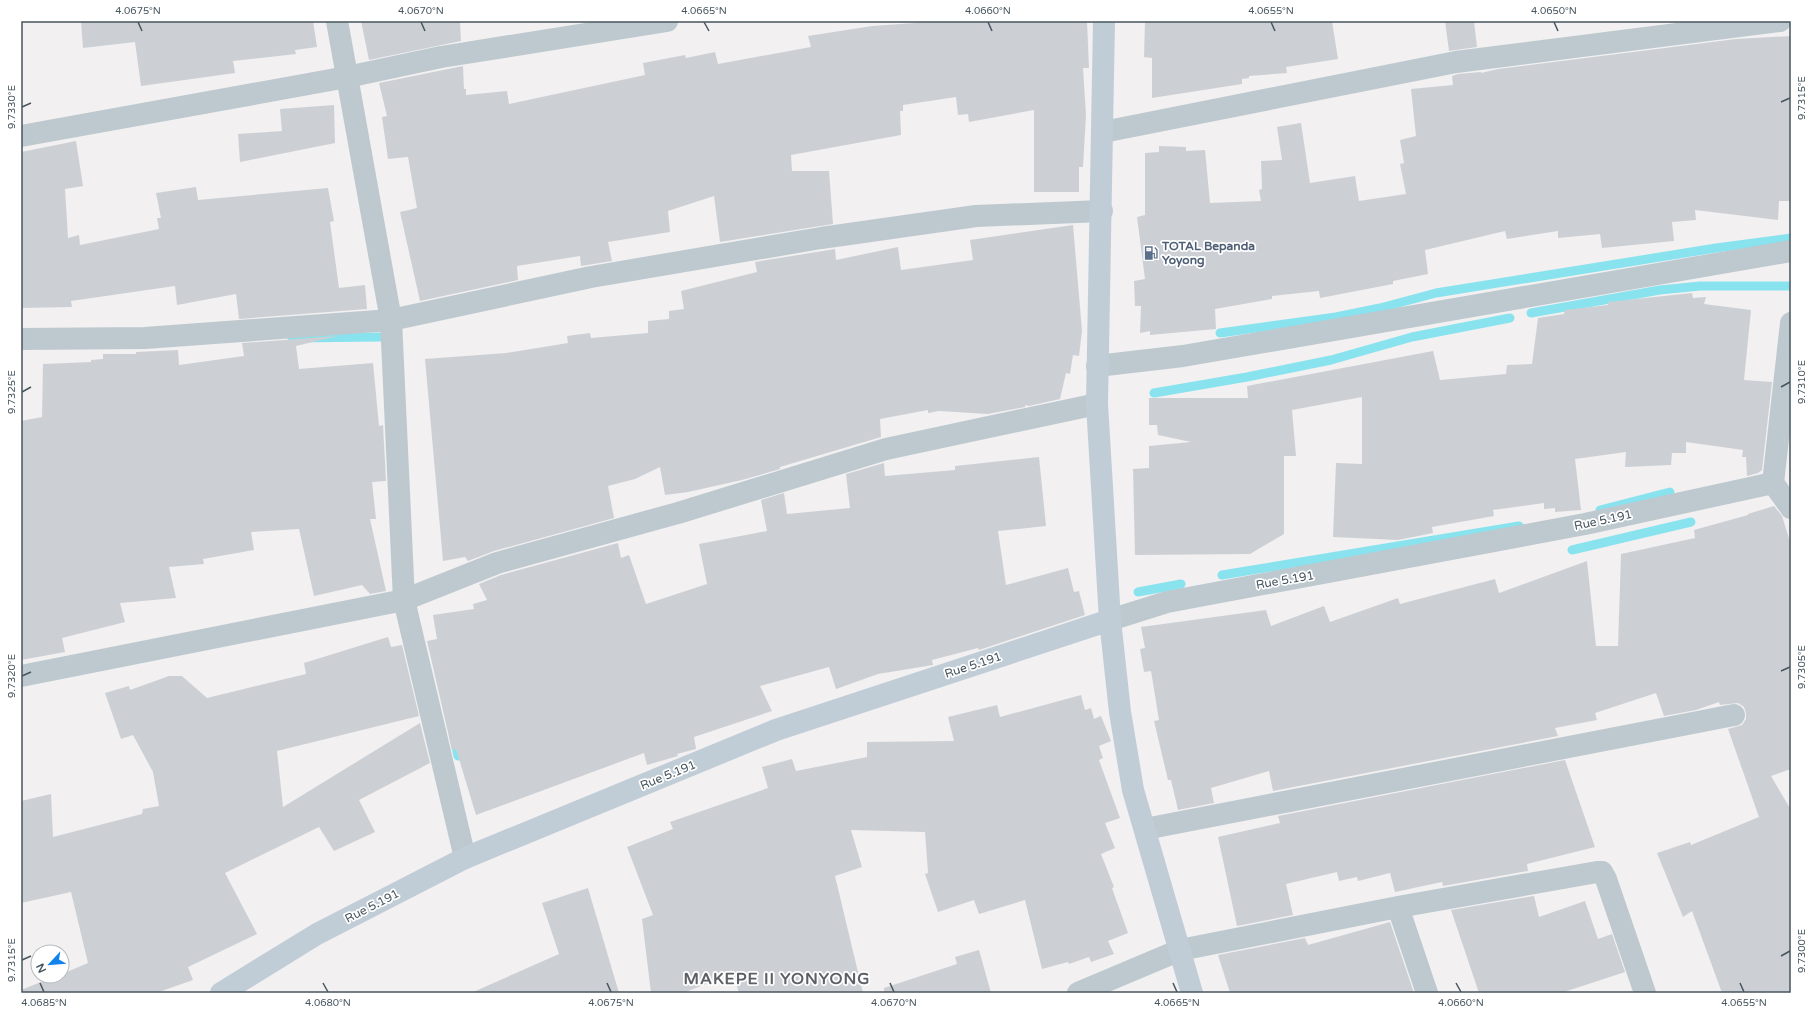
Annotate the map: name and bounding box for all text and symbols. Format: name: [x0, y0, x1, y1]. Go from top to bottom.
text: 4.0675°N: [115, 5, 161, 17]
text: 4.0670°N: [398, 5, 444, 17]
text: 4.0665°N: [681, 5, 727, 17]
text: 4.0660°N: [965, 5, 1011, 17]
text: 4.0655°N: [1248, 5, 1294, 17]
text: 4.0650°N: [1531, 5, 1577, 17]
text: 9.7315°E: [1796, 76, 1808, 120]
text: 9.7330°E: [6, 85, 18, 129]
place label: TOTAL Bepanda Yoyong: [1161, 239, 1255, 268]
fuel station icon: TOTAL Bepanda Yoyong: [1143, 245, 1159, 261]
text: 9.7310°E: [1796, 360, 1808, 404]
text: 9.7325°E: [6, 370, 18, 414]
street label: Rue 5.191: [1573, 507, 1633, 533]
street label: Rue 5.191: [1255, 568, 1315, 592]
text: 9.7305°E: [1796, 645, 1808, 689]
street label: Rue 5.191: [943, 649, 1003, 681]
text: 9.7320°E: [6, 654, 18, 698]
street label: Rue 5.191: [638, 757, 698, 793]
street label: Rue 5.191: [343, 886, 401, 926]
text: 9.7300°E: [1796, 929, 1808, 973]
text: 9.7315°E: [6, 938, 18, 982]
north arrow: [30, 944, 70, 984]
text: N: [34, 961, 49, 975]
district label: MAKEPE II YONYONG: [683, 969, 871, 989]
text: 4.0685°N: [21, 997, 67, 1009]
text: 4.0680°N: [305, 997, 351, 1009]
text: 4.0675°N: [588, 997, 634, 1009]
text: 4.0670°N: [871, 997, 917, 1009]
text: 4.0665°N: [1154, 997, 1200, 1009]
text: 4.0660°N: [1438, 997, 1484, 1009]
text: 4.0655°N: [1721, 997, 1767, 1009]

